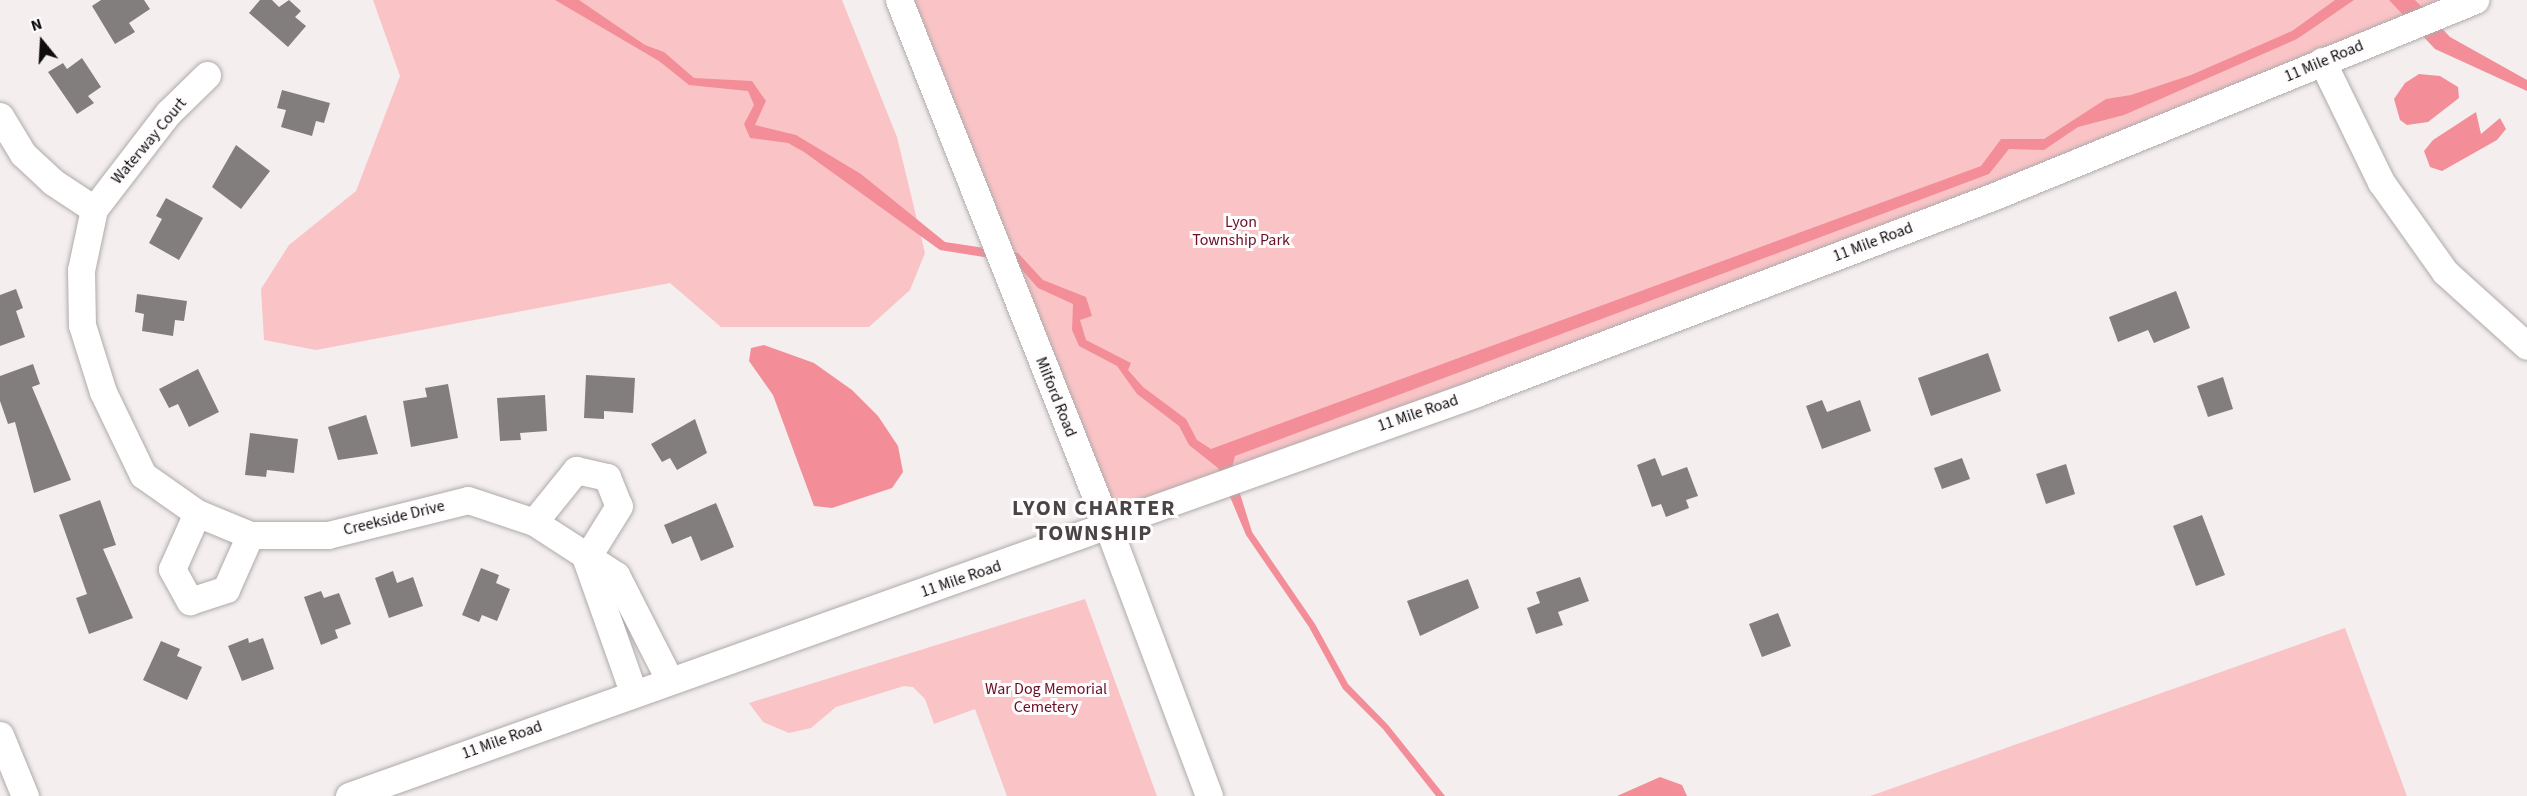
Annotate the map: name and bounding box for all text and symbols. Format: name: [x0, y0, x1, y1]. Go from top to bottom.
north arrow: [12, 12, 72, 72]
text: N: [28, 13, 45, 37]
street label: 11 Mile Road: [2281, 36, 2367, 86]
street label: Waterway Court: [107, 94, 191, 188]
park label: Lyon Township Park: [1192, 212, 1290, 250]
street label: 11 Mile Road: [1830, 218, 1916, 266]
street label: Milford Road: [1031, 354, 1081, 440]
street label: 11 Mile Road: [1375, 390, 1461, 436]
district label: LYON CHARTER TOWNSHIP: [1012, 495, 1176, 546]
street label: Creekside Drive: [341, 496, 447, 540]
street label: 11 Mile Road: [918, 556, 1004, 602]
park label: War Dog Memorial Cemetery: [985, 679, 1107, 717]
street label: 11 Mile Road: [459, 717, 545, 763]

